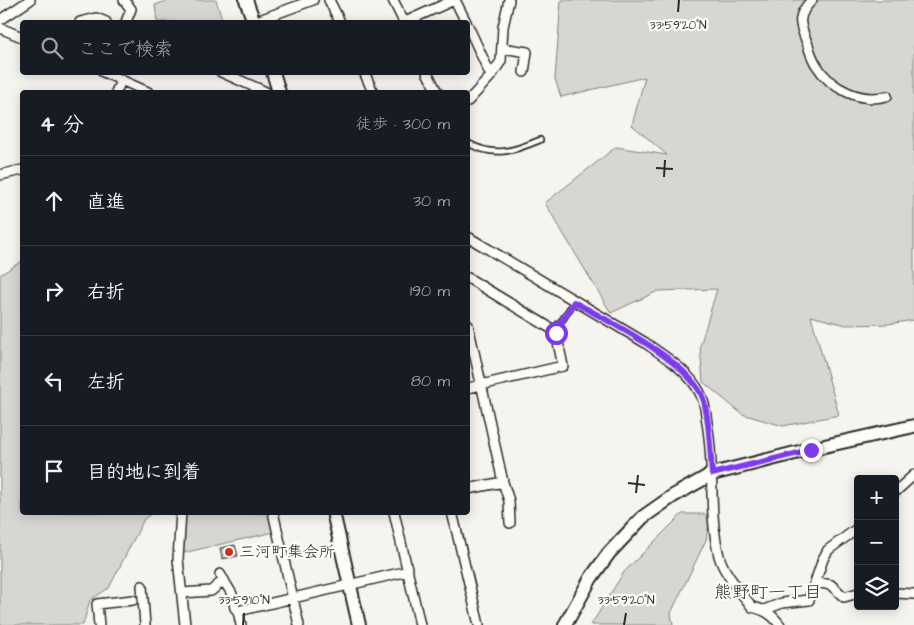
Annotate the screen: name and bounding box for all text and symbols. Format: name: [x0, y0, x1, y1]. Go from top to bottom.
text: 33°59'20"N: [650, 17, 707, 34]
search box: [20, 20, 470, 75]
icon: search: [38, 34, 66, 62]
text: ここで検索: [78, 36, 173, 63]
text: 4 分: [40, 110, 84, 139]
text: 徒歩 · 300 m: [356, 113, 450, 135]
icon: ahead: [40, 187, 68, 215]
text: 直進: [87, 189, 125, 216]
text: 30 m: [413, 190, 450, 212]
icon: right: [40, 277, 68, 305]
text: 右折: [87, 279, 125, 306]
text: 190 m: [410, 280, 450, 302]
route start: [545, 322, 568, 345]
icon: left: [40, 367, 68, 395]
text: 左折: [87, 369, 125, 396]
text: 80 m: [411, 370, 450, 392]
route end: [800, 439, 823, 462]
icon: arrive: [40, 457, 68, 485]
text: 目的地に到着: [87, 459, 201, 486]
map controls: [854, 475, 899, 610]
button: +: [854, 475, 899, 520]
button: −: [854, 520, 899, 565]
place label: 三河町集会所: [239, 541, 335, 563]
marker: 三河町集会所: [223, 546, 235, 558]
button: layers: [854, 565, 899, 610]
district label: 熊野町一丁目: [714, 580, 822, 605]
text: 33°59'10"N: [218, 592, 270, 609]
text: 33°59'20"N: [598, 592, 655, 609]

